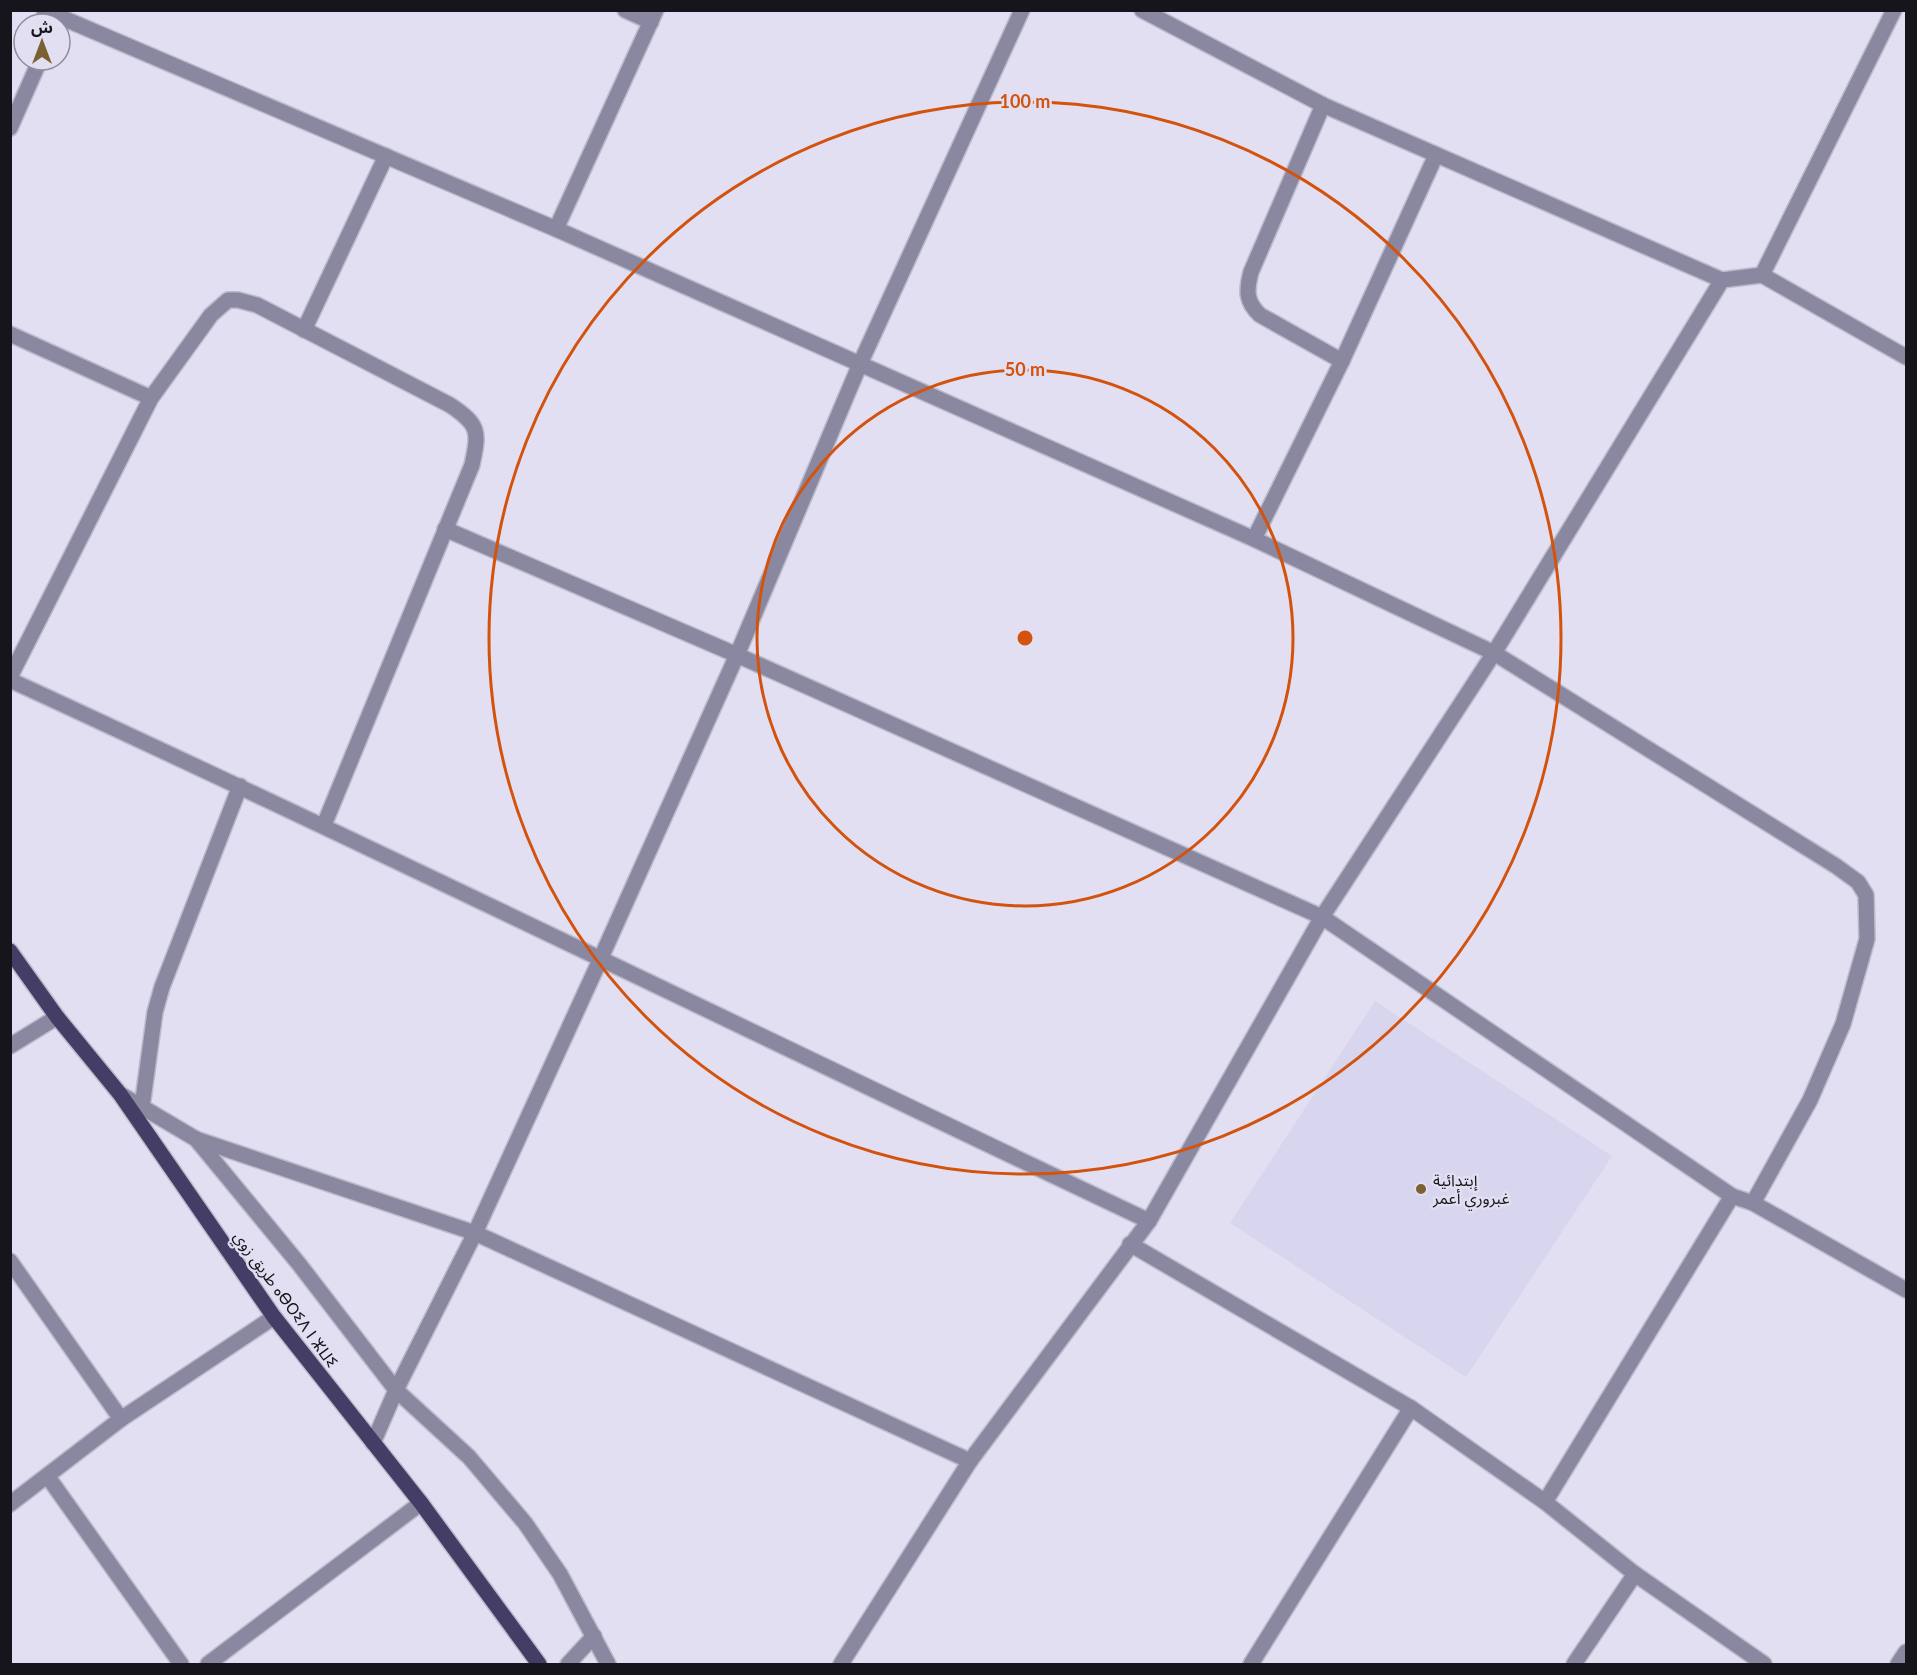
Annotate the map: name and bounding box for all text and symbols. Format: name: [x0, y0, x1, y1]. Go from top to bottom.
north arrow: [12, 12, 72, 72]
text: ش: [31, 17, 53, 37]
text: 100 m: [1000, 90, 1050, 112]
text: 50 m: [1005, 358, 1045, 380]
centre of rings: [1015, 628, 1035, 648]
place label: إبتدائية غبروري أعمر: [1432, 1170, 1510, 1211]
marker: إبتدائية غبروري أعمر: [1414, 1182, 1428, 1196]
street label: طريق زوي ⴰⴱⵔⵉⴷ ⵏ ⵣⵡⵉ: [227, 1227, 342, 1373]

